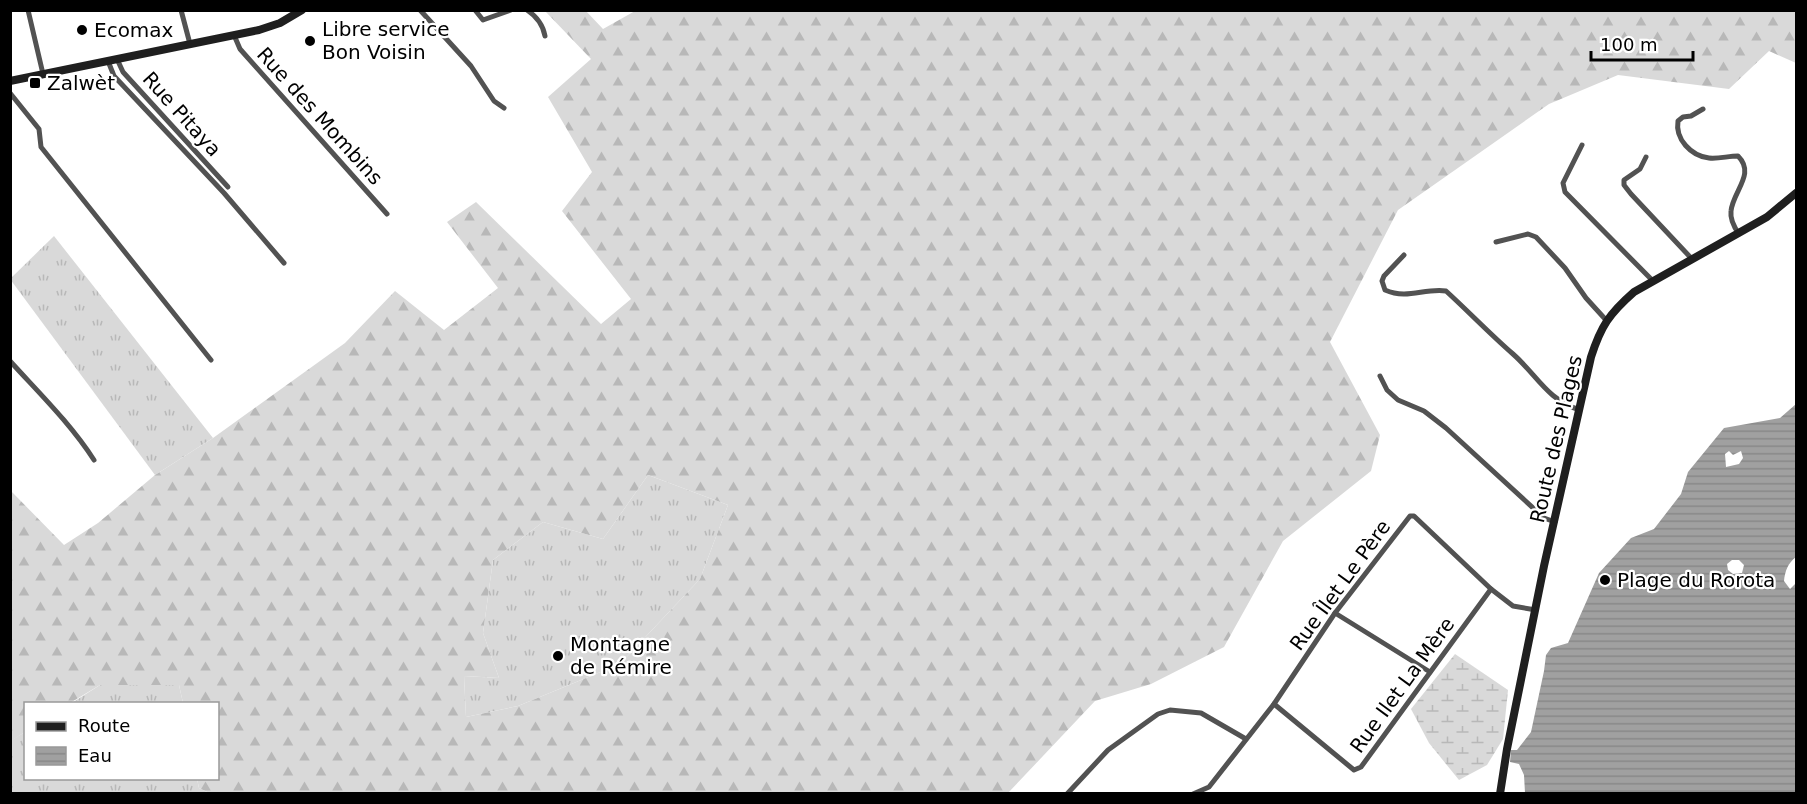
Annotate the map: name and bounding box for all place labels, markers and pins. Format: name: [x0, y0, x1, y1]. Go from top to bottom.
place label: Libre service Bon Voisin: [322, 17, 449, 64]
place label: Ecomax: [94, 18, 174, 42]
marker: Ecomax: [75, 23, 89, 37]
marker: Libre service Bon Voisin: [303, 34, 317, 48]
place label: Zalwèt: [47, 71, 115, 95]
marker: Zalwèt: [28, 76, 42, 90]
place label: Plage du Rorota: [1617, 568, 1775, 592]
marker: Plage du Rorota: [1598, 573, 1612, 587]
place label: Montagne de Rémire: [570, 632, 672, 679]
marker: Montagne de Rémire: [551, 649, 565, 663]

